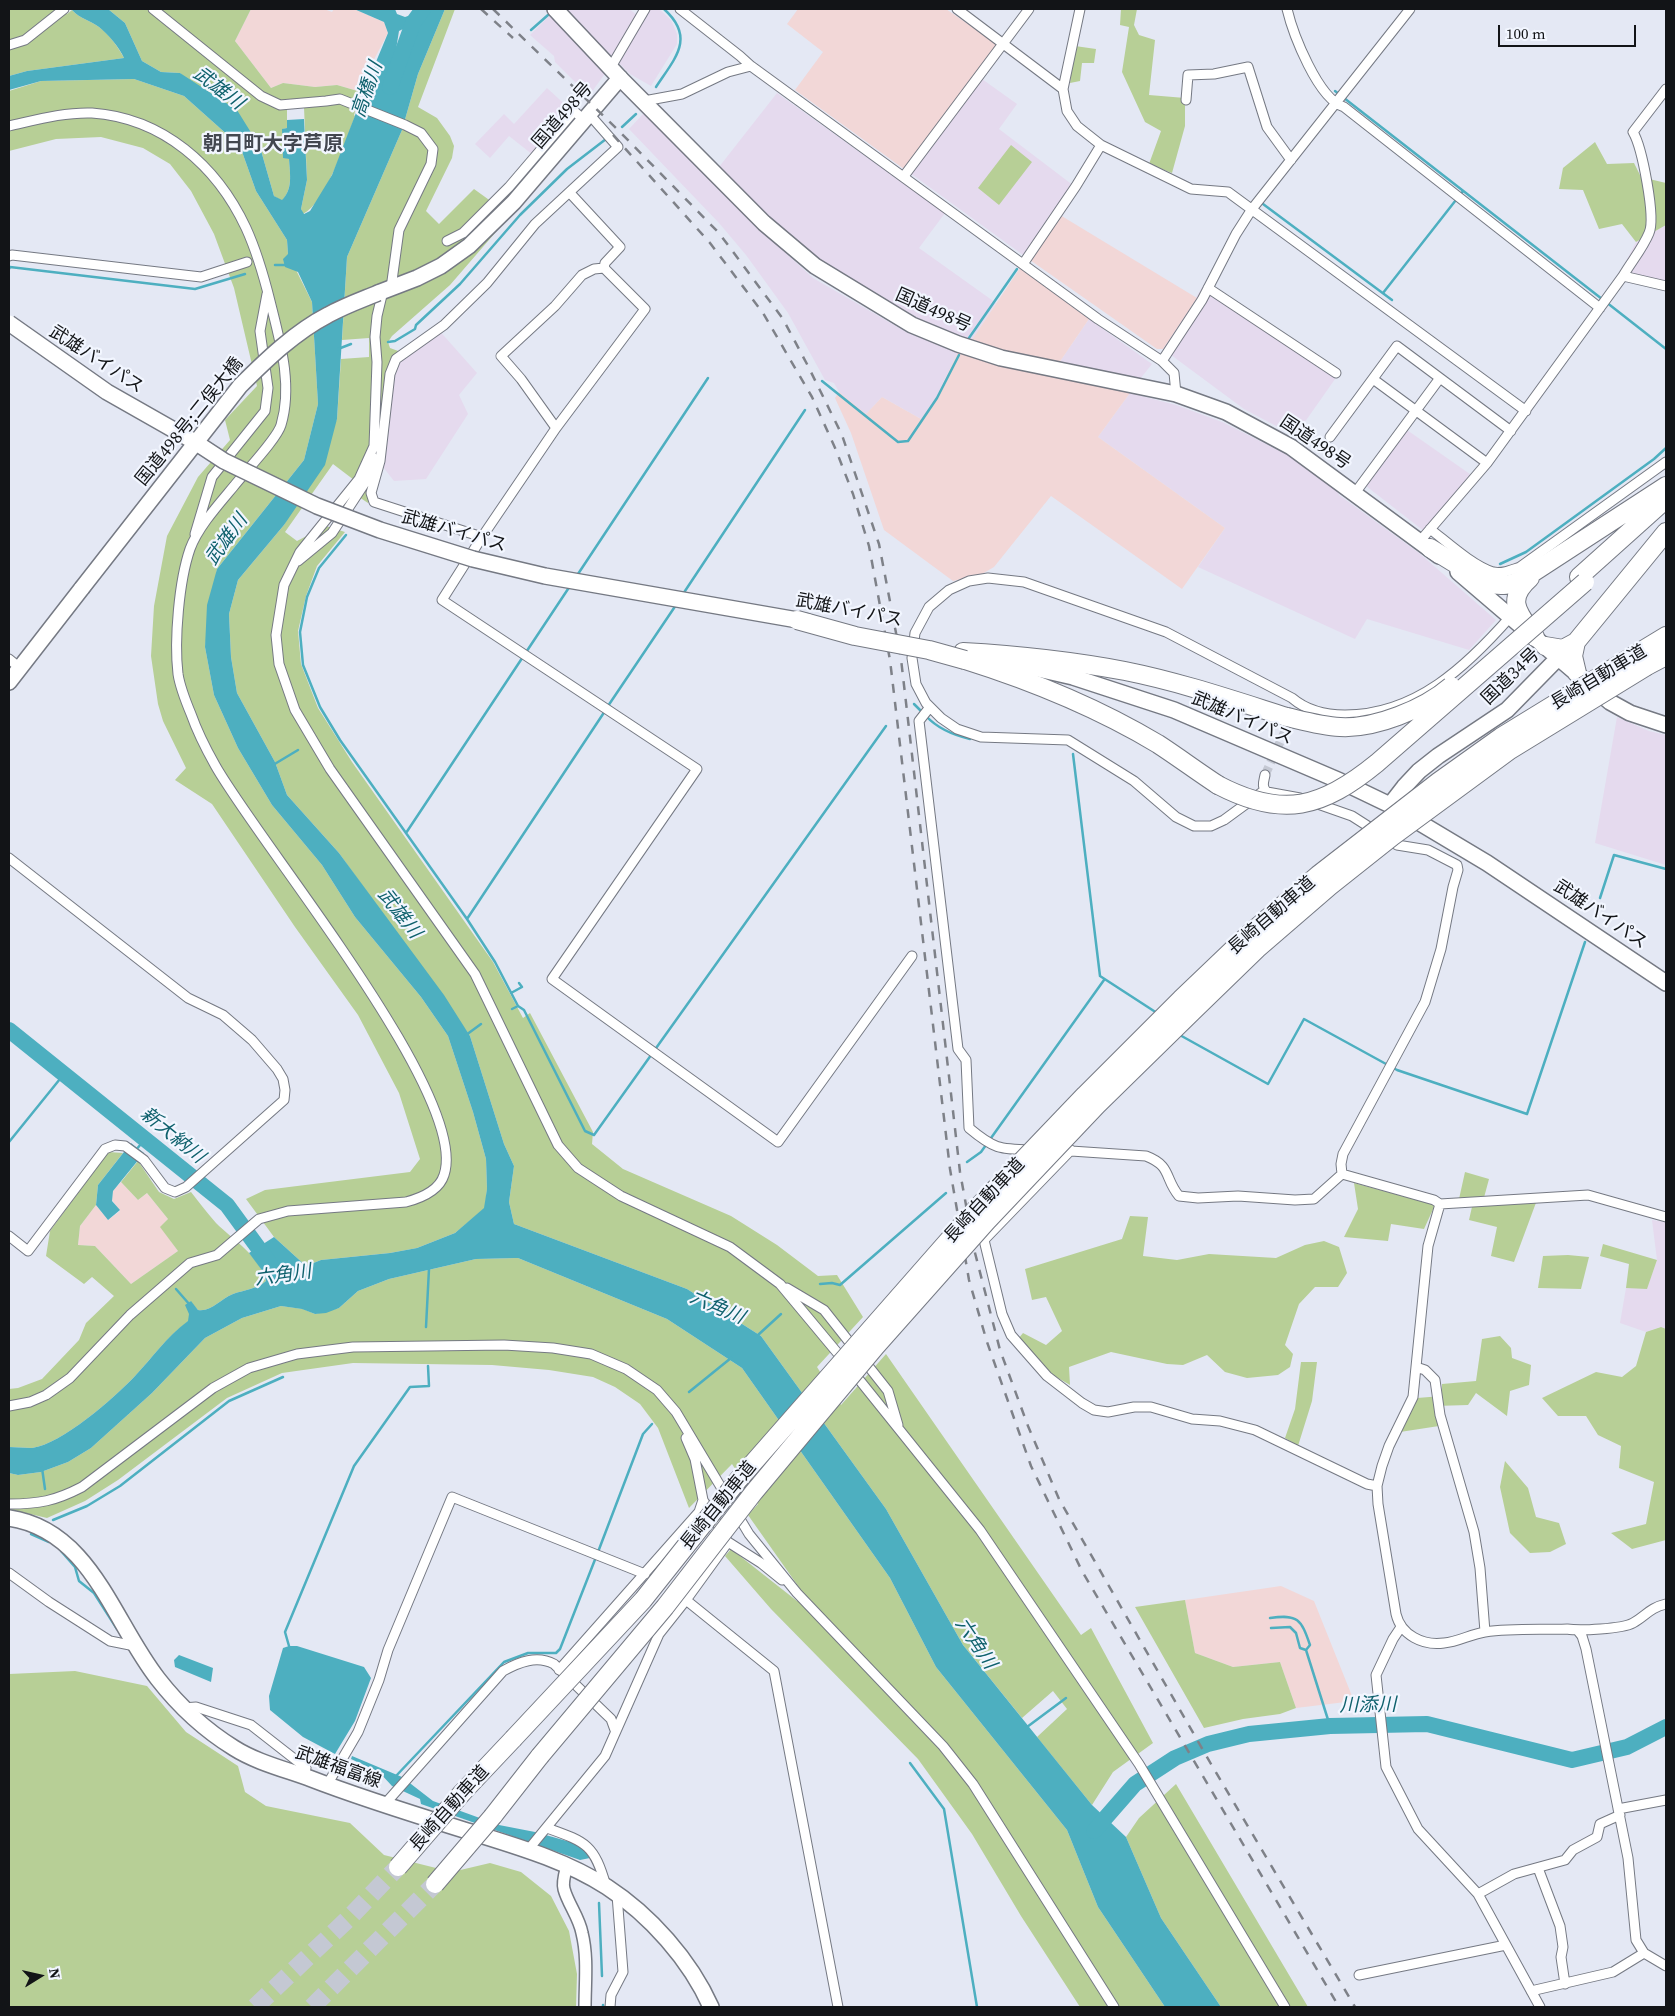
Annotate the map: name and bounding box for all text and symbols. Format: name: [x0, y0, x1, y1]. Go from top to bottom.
scale bar: [1500, 15, 1638, 47]
text: 100 m: [1506, 23, 1546, 44]
water label: 高橋川: [348, 59, 388, 121]
water label: 武雄川: [188, 63, 248, 115]
street label: 国道498号: [528, 78, 598, 154]
district label: 朝日町大字芦原: [203, 133, 343, 157]
street label: 国道498号: [892, 285, 974, 337]
street label: 武雄バイパス: [45, 322, 147, 398]
street label: 国道498号;二俣大橋: [132, 354, 248, 490]
street label: 国道498号: [1275, 411, 1355, 475]
street label: 武雄バイパス: [399, 507, 509, 557]
water label: 武雄川: [201, 510, 253, 570]
street label: 武雄バイパス: [794, 590, 904, 632]
street label: 長崎自動車道: [1547, 641, 1651, 715]
street label: 国道34号: [1478, 644, 1544, 710]
street label: 武雄バイパス: [1188, 688, 1296, 750]
street label: 長崎自動車道: [1224, 872, 1320, 960]
street label: 武雄バイパス: [1549, 876, 1651, 954]
water label: 武雄川: [372, 885, 426, 943]
water label: 新大納川: [135, 1103, 209, 1169]
street label: 長崎自動車道: [940, 1154, 1030, 1248]
water label: 六角川: [253, 1261, 313, 1291]
water label: 六角川: [686, 1286, 748, 1330]
street label: 長崎自動車道: [677, 1457, 761, 1555]
water label: 六角川: [950, 1614, 1000, 1674]
water label: 川添川: [1339, 1694, 1397, 1718]
street label: 武雄福富線: [292, 1742, 384, 1794]
street label: 長崎自動車道: [406, 1762, 494, 1856]
north arrow: [15, 1951, 65, 2001]
text: N: [44, 1967, 66, 1980]

